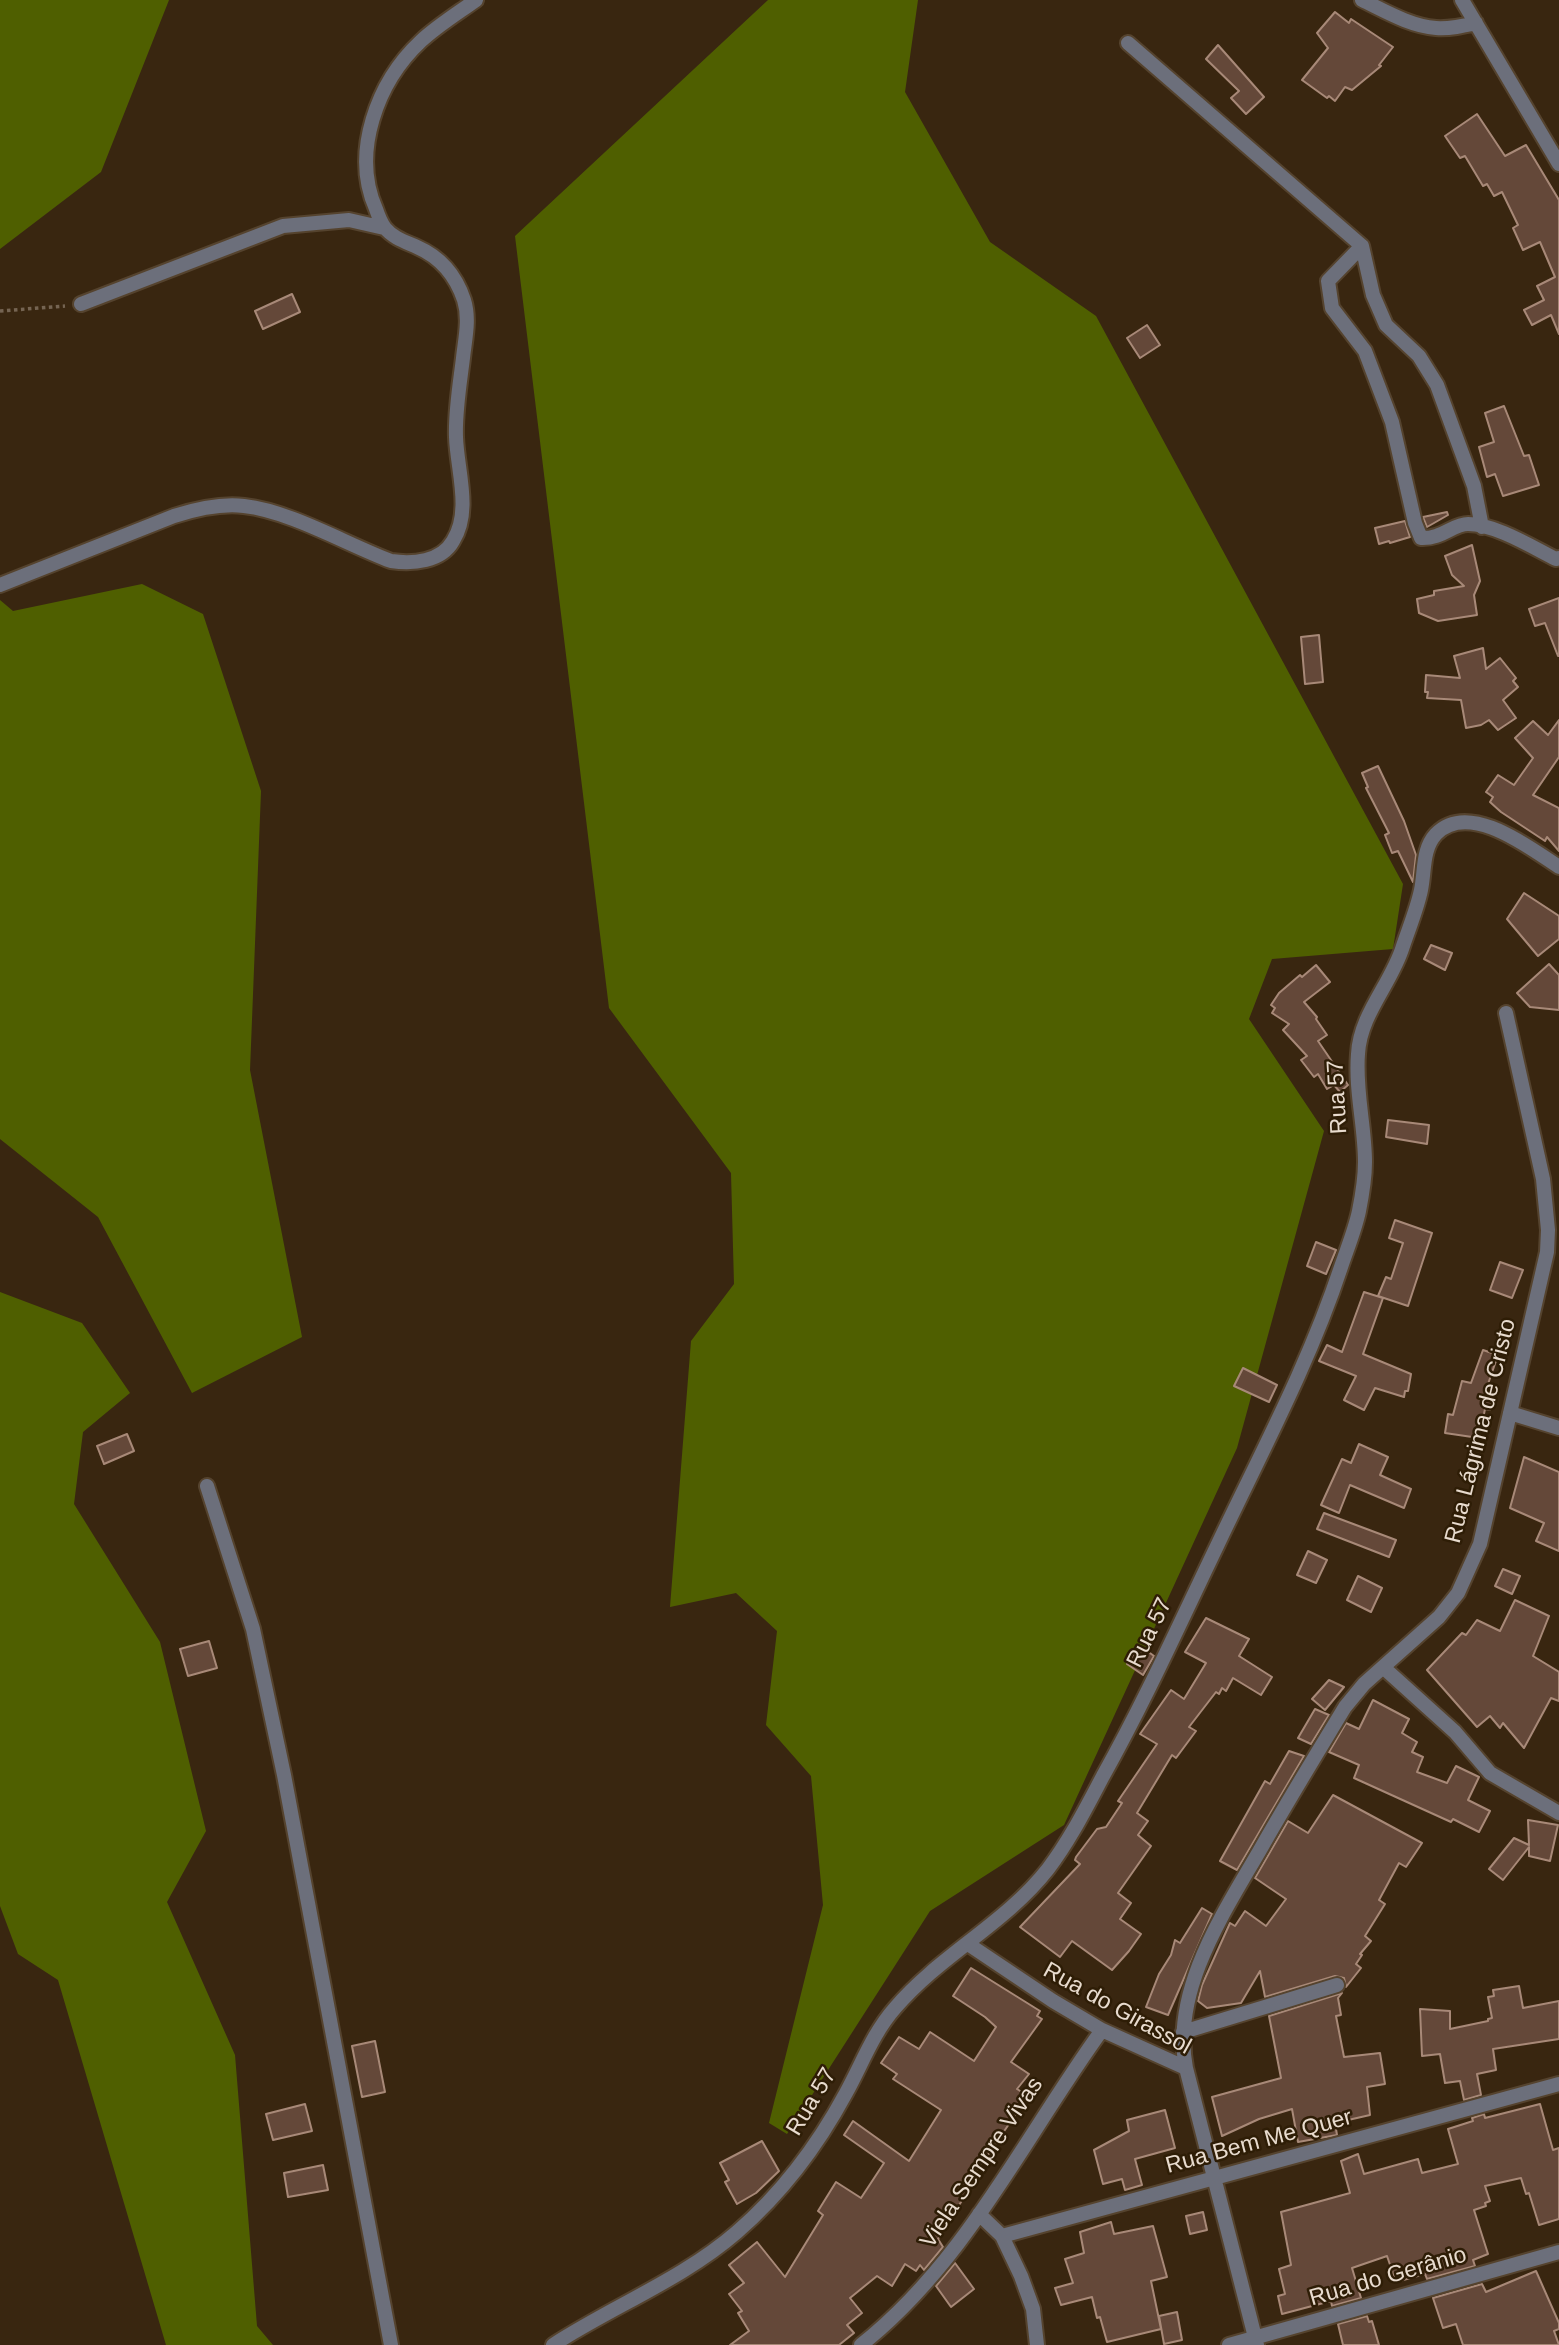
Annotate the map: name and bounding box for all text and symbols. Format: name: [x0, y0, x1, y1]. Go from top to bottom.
street label: Rua 57: [1322, 1059, 1354, 1135]
street label: Rua Lágrima de Cristo: [1440, 1316, 1522, 1546]
street label: Rua 57: [1121, 1594, 1179, 1672]
street label: Rua do Girassol: [1038, 1957, 1196, 2061]
street label: Rua 57: [781, 2063, 843, 2141]
street label: Viela Sempre Vivas: [915, 2072, 1049, 2254]
street label: Rua Bem Me Quer: [1163, 2104, 1355, 2180]
street label: Rua do Gerânio: [1306, 2241, 1470, 2313]

